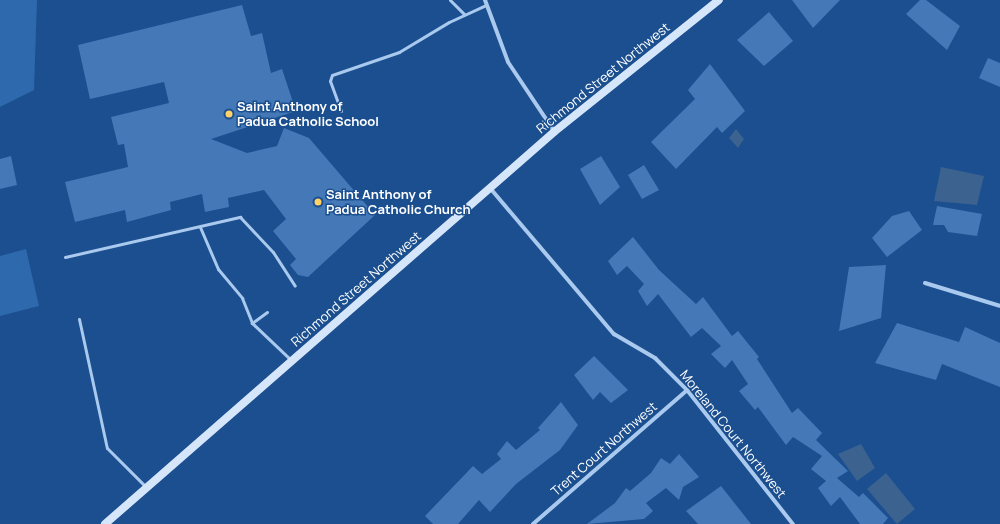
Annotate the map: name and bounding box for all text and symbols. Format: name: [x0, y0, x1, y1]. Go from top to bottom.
street label: Richmond Street Northwest: [533, 19, 673, 137]
place label: Saint Anthony of Padua Catholic School: [237, 99, 379, 130]
marker: Saint Anthony of Padua Catholic School: [224, 109, 234, 119]
place label: Saint Anthony of Padua Catholic Church: [326, 187, 471, 218]
marker: Saint Anthony of Padua Catholic Church: [313, 197, 323, 207]
street label: Richmond Street Northwest: [288, 228, 424, 350]
street label: Moreland Court Northwest: [677, 367, 789, 501]
street label: Trent Court Northwest: [548, 399, 660, 499]

